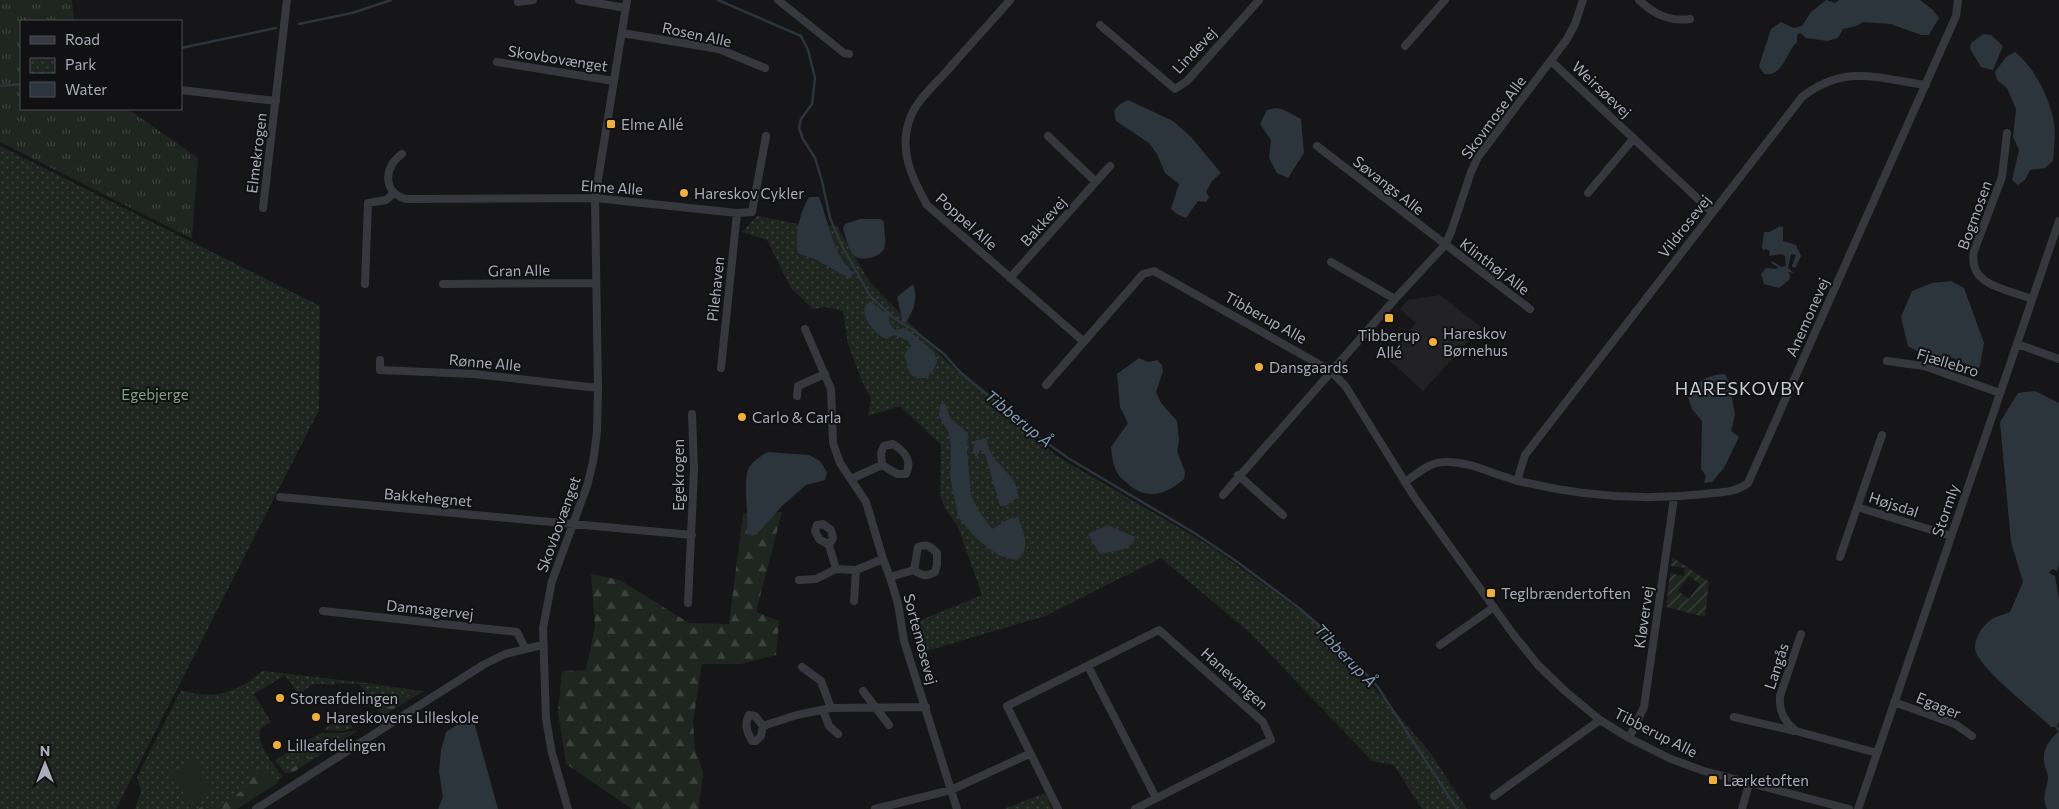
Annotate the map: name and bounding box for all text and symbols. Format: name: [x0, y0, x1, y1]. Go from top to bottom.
street label: Rosen Alle: [661, 18, 733, 50]
legend: [20, 20, 182, 110]
street label: Lindevej: [1168, 23, 1220, 77]
text: Road: [65, 30, 100, 48]
street label: Skovbovænget: [507, 41, 609, 75]
text: Park: [65, 55, 96, 73]
street label: Weirsøevej: [1569, 57, 1635, 121]
street label: Skovmose Alle: [1457, 72, 1529, 162]
text: Water: [65, 80, 107, 98]
street label: Elmekrogen: [242, 112, 270, 194]
place label: Elme Allé: [621, 115, 684, 133]
marker: Elme Allé: [605, 118, 617, 130]
street label: Søvangs Alle: [1350, 152, 1428, 218]
street label: Elme Alle: [580, 176, 644, 198]
street label: Bogmosen: [1953, 178, 1995, 252]
place label: Hareskov Cykler: [694, 184, 804, 202]
marker: Hareskov Cykler: [678, 187, 690, 199]
street label: Poppel Alle: [933, 189, 1001, 253]
street label: Vildrosevej: [1654, 191, 1714, 261]
street label: Bakkevej: [1016, 193, 1070, 249]
street label: Klinthøj Alle: [1457, 234, 1533, 298]
street label: Pilehaven: [703, 256, 727, 322]
street label: Gran Alle: [488, 260, 550, 280]
street label: Anemonevej: [1782, 275, 1832, 359]
street label: Tibberup Alle: [1222, 287, 1310, 347]
marker: Tibberup Allé: [1383, 312, 1395, 324]
place label: Hareskov Børnehus: [1443, 324, 1508, 359]
place label: Tibberup Allé: [1358, 326, 1420, 361]
marker: Hareskov Børnehus: [1427, 336, 1439, 348]
street label: Fjællebro: [1915, 344, 1981, 380]
street label: Rønne Alle: [448, 350, 522, 374]
place label: Dansgaards: [1269, 358, 1348, 376]
marker: Dansgaards: [1253, 361, 1265, 373]
district label: HARESKOVBY: [1675, 377, 1805, 399]
park label: Egebjerge: [121, 385, 189, 403]
water label: Tibberup Å: [982, 385, 1056, 451]
place label: Carlo & Carla: [752, 408, 841, 426]
marker: Carlo & Carla: [736, 411, 748, 423]
street label: Egekrogen: [669, 439, 687, 511]
street label: Skovbovænget: [532, 474, 584, 574]
street label: Stormly: [1928, 481, 1962, 539]
street label: Bakkehegnet: [383, 484, 473, 510]
street label: Højsdal: [1867, 488, 1921, 520]
place label: Teglbrændertoften: [1501, 584, 1631, 602]
street label: Kløvervej: [1630, 585, 1656, 649]
marker: Teglbrændertoften: [1485, 587, 1497, 599]
street label: Sortemosevej: [900, 592, 942, 686]
street label: Damsagervej: [385, 595, 475, 623]
water label: Tibberup Å: [1311, 619, 1381, 691]
street label: Langås: [1760, 640, 1792, 691]
street label: Hanevangen: [1198, 643, 1272, 713]
street label: Egager: [1914, 688, 1964, 722]
place label: Storeafdelingen: [290, 689, 398, 707]
marker: Storeafdelingen: [274, 692, 286, 704]
street label: Tibberup Alle: [1611, 703, 1701, 761]
place label: Hareskovens Lilleskole: [326, 708, 479, 726]
marker: Hareskovens Lilleskole: [310, 711, 322, 723]
place label: Lilleafdelingen: [287, 736, 386, 754]
north arrow: [20, 739, 70, 789]
marker: Lilleafdelingen: [271, 739, 283, 751]
text: N: [40, 742, 50, 759]
place label: Lærketoften: [1723, 771, 1809, 789]
marker: Lærketoften: [1707, 774, 1719, 786]

